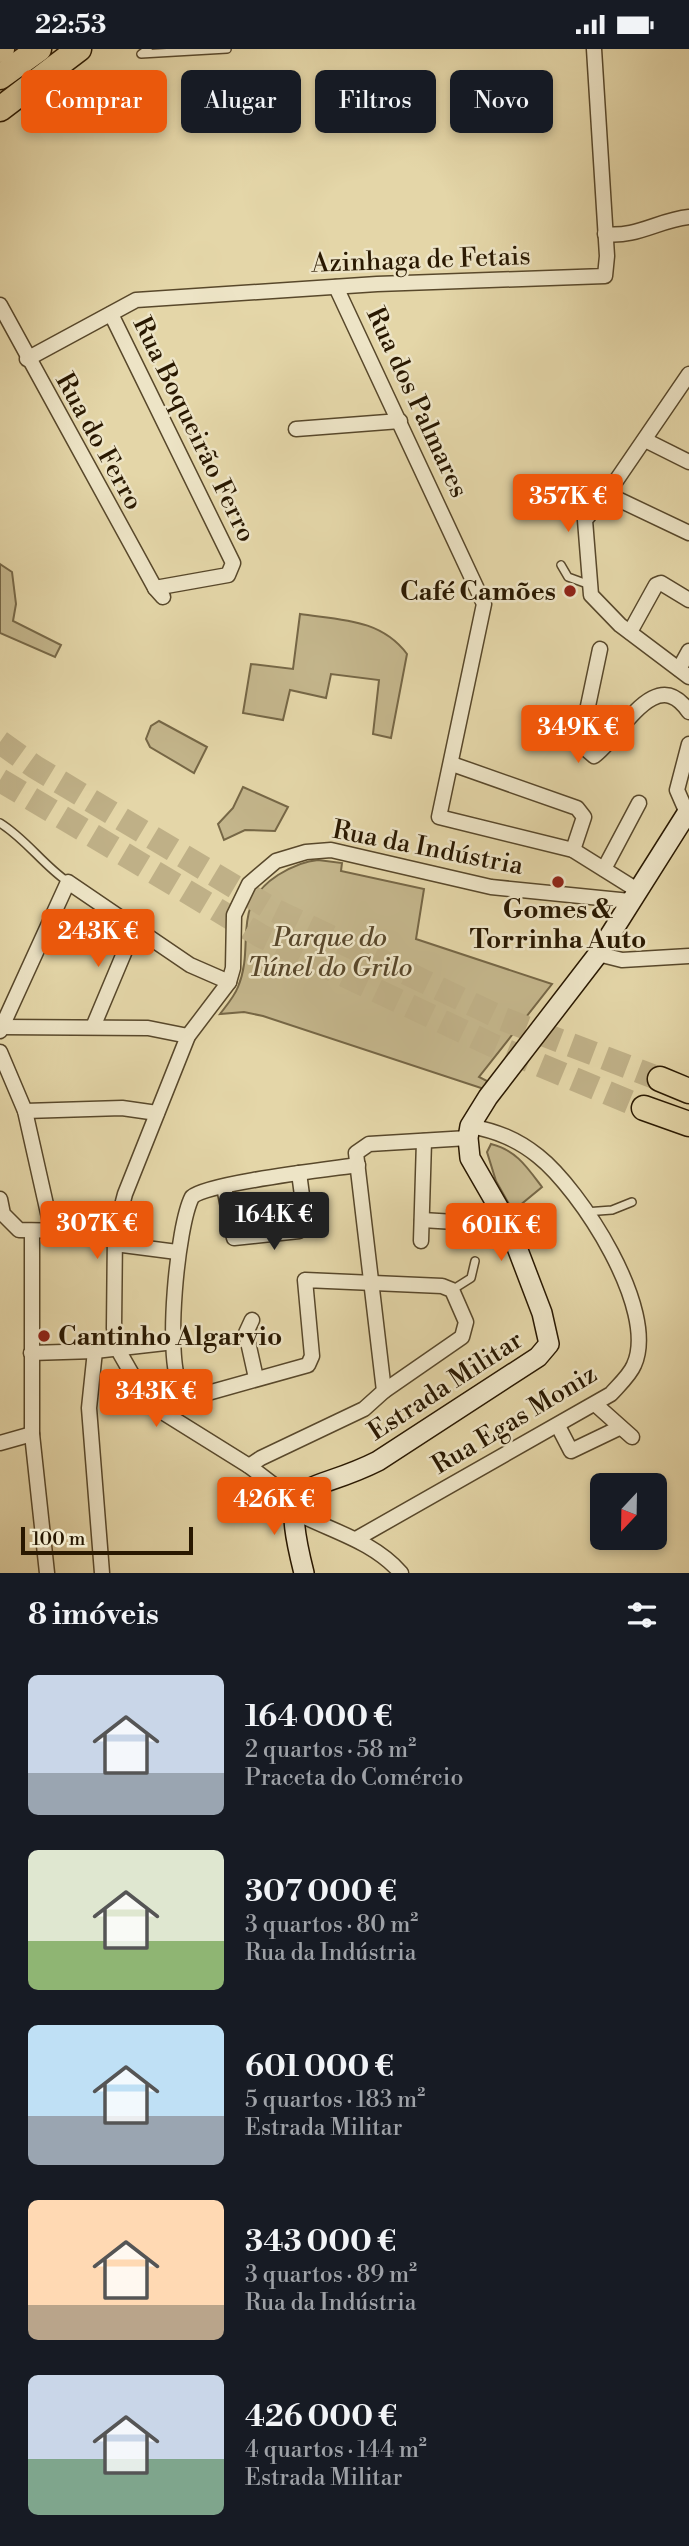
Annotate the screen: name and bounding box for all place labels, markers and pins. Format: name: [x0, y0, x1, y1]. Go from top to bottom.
pin: 357K €: [511, 475, 625, 534]
place label: Café Camões: [400, 576, 556, 608]
marker: Café Camões: [562, 583, 578, 599]
pin: 349K €: [521, 705, 635, 765]
marker: Gomes & Torrinha Auto: [550, 874, 566, 890]
place label: Gomes & Torrinha Auto: [470, 894, 646, 956]
pin: 243K €: [41, 909, 155, 969]
pin: 164K €: [217, 1193, 331, 1252]
pin: 307K €: [40, 1201, 154, 1261]
pin: 601K €: [444, 1203, 558, 1263]
place label: Cantinho Algarvio: [58, 1321, 282, 1353]
marker: Cantinho Algarvio: [36, 1328, 52, 1344]
pin: 343K €: [99, 1369, 213, 1429]
pin: 426K €: [217, 1477, 331, 1537]

